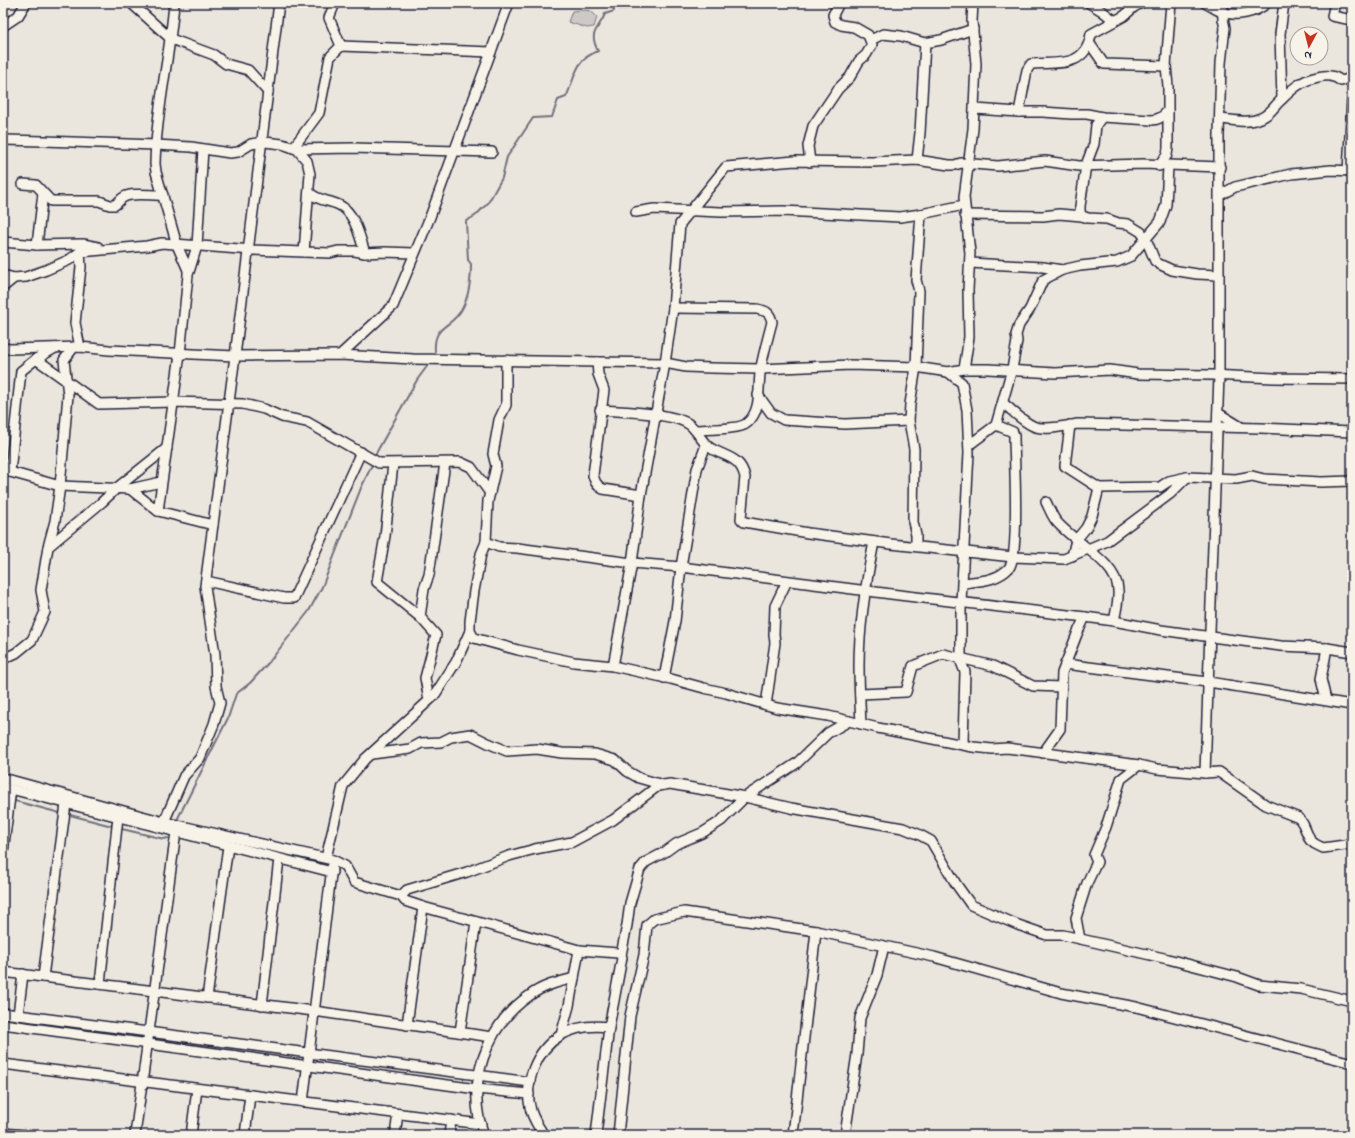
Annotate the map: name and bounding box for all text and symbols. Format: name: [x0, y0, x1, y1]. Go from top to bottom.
north arrow: [1289, 26, 1329, 66]
text: N: [1303, 47, 1313, 63]

